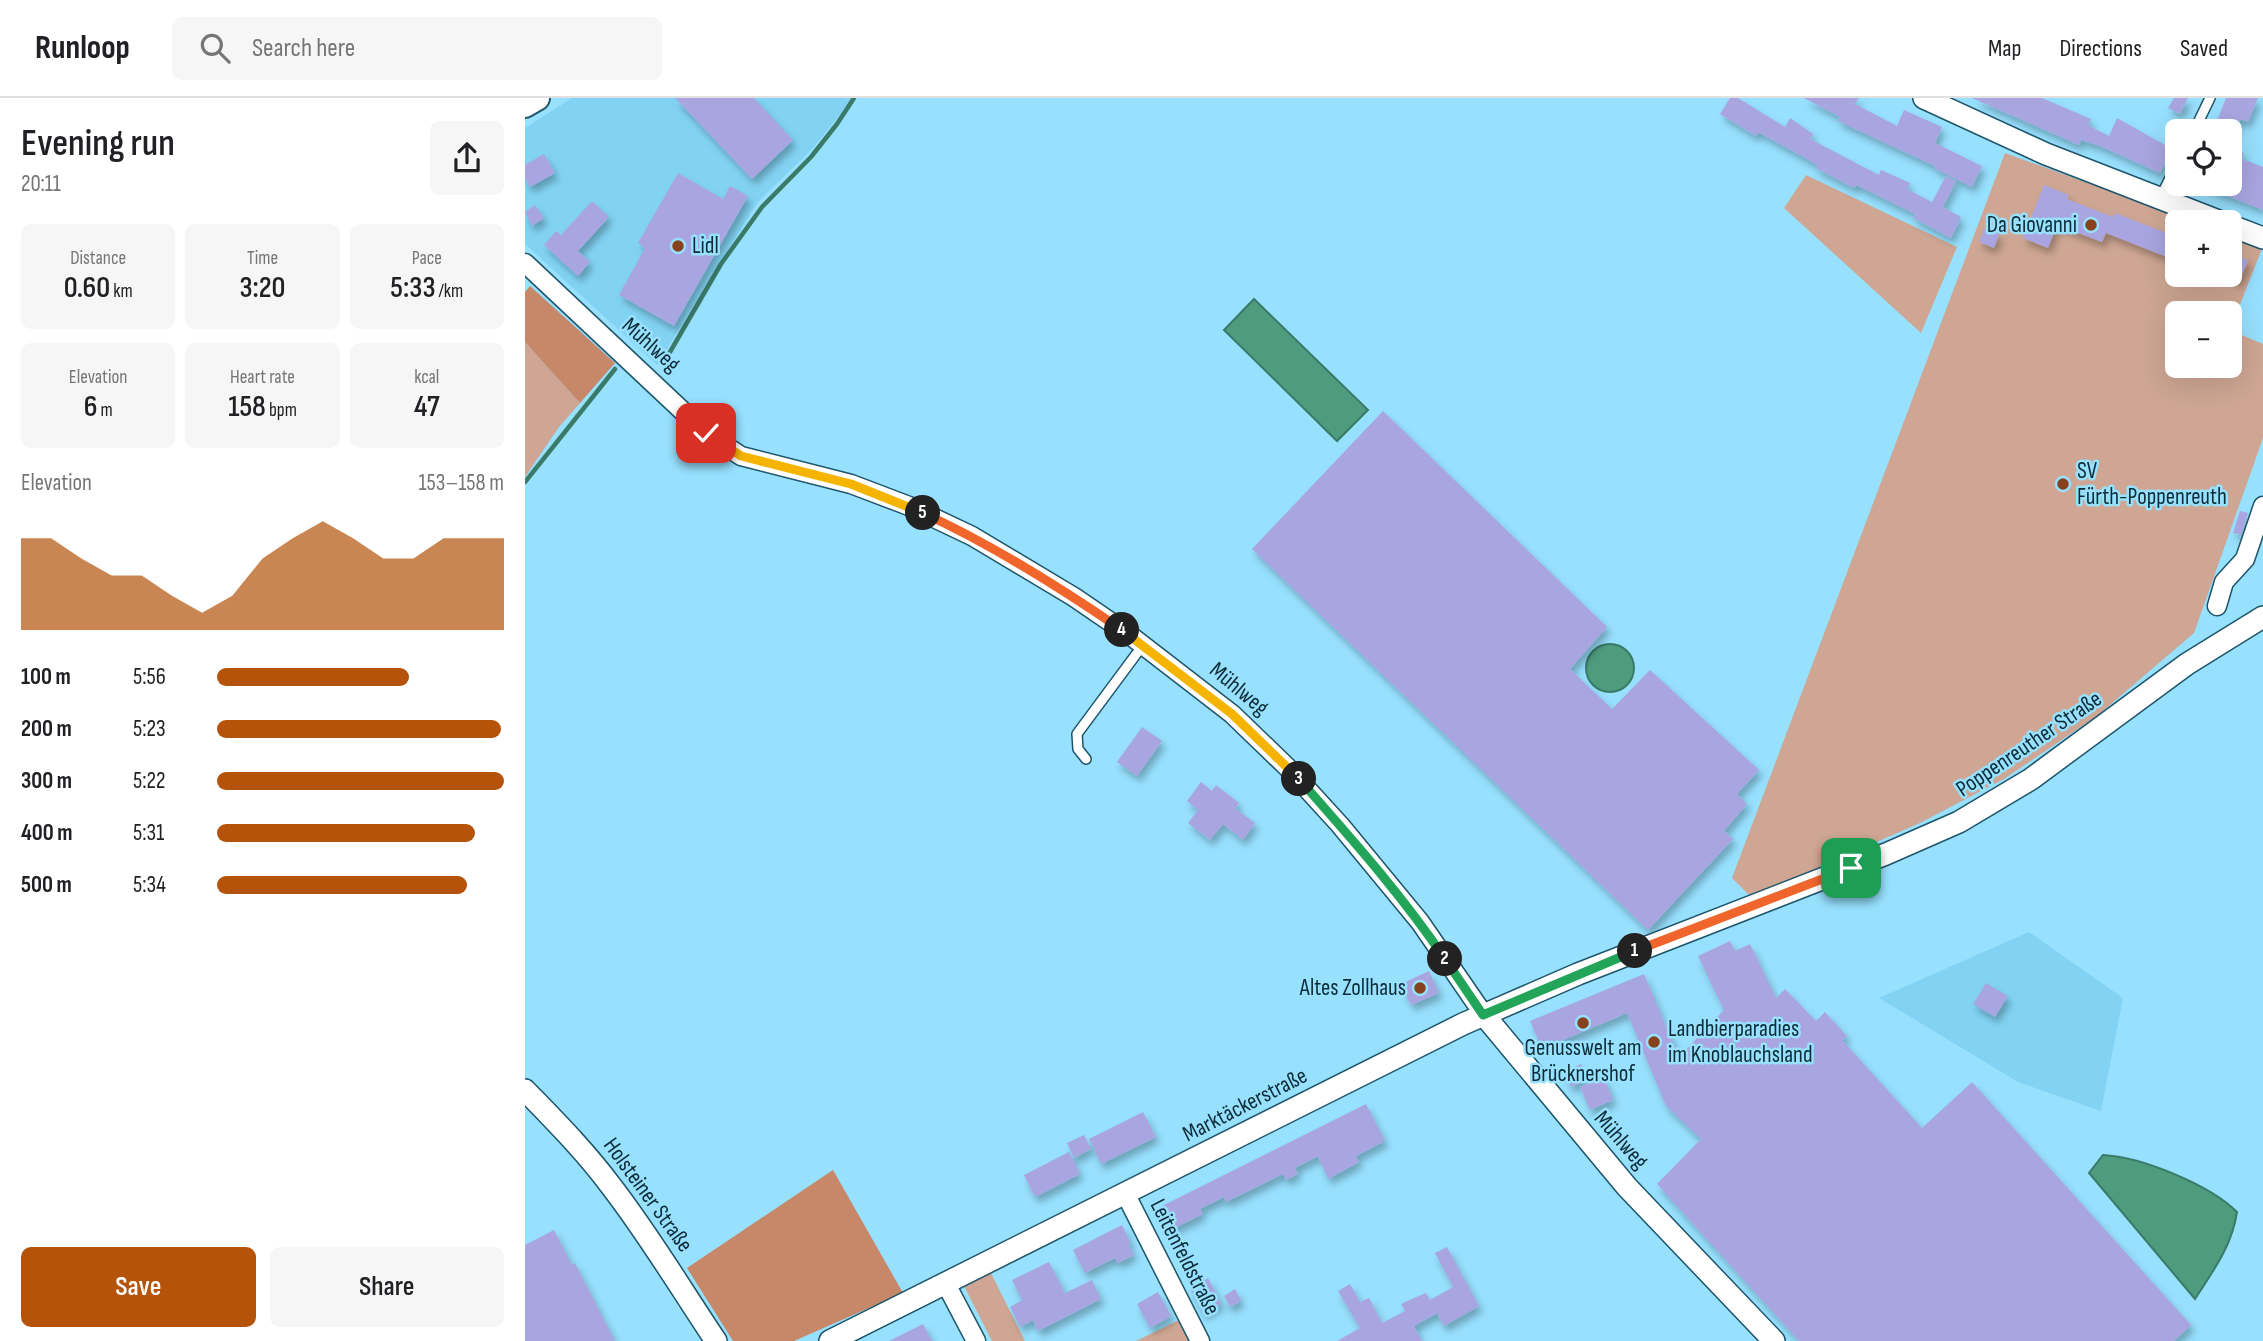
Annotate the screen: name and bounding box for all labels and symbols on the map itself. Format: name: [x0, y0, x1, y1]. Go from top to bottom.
place label: Da Giovanni: [1987, 211, 2077, 239]
marker: Da Giovanni: [2083, 217, 2099, 233]
place label: Lidl: [692, 232, 719, 260]
marker: Lidl: [670, 238, 686, 254]
street label: Mühlweg: [616, 312, 686, 378]
pin: [676, 403, 736, 463]
place label: SV Fürth-Poppenreuth: [2077, 457, 2227, 511]
marker: SV Fürth-Poppenreuth: [2055, 476, 2071, 492]
pin: 5: [905, 496, 941, 530]
pin: 4: [1105, 612, 1139, 648]
street label: Mühlweg: [1204, 656, 1274, 722]
street label: Poppenreuther Straße: [1951, 685, 2107, 803]
pin: 3: [1281, 762, 1317, 796]
pin: [1821, 838, 1881, 898]
pin: 1: [1617, 934, 1653, 968]
pin: 2: [1427, 942, 1462, 976]
place label: Altes Zollhaus: [1299, 974, 1406, 1002]
marker: Altes Zollhaus: [1412, 980, 1428, 996]
marker: Genusswelt am Brücknershof: [1575, 1015, 1591, 1031]
place label: Landbierparadies im Knoblauchsland: [1668, 1015, 1813, 1069]
place label: Genusswelt am Brücknershof: [1524, 1034, 1642, 1088]
marker: Landbierparadies im Knoblauchsland: [1646, 1034, 1662, 1050]
street label: Marktäckerstraße: [1178, 1062, 1312, 1148]
street label: Mühlweg: [1588, 1105, 1654, 1175]
street label: Holsteiner Straße: [597, 1132, 699, 1258]
street label: Leitenfeldstraße: [1144, 1194, 1226, 1320]

